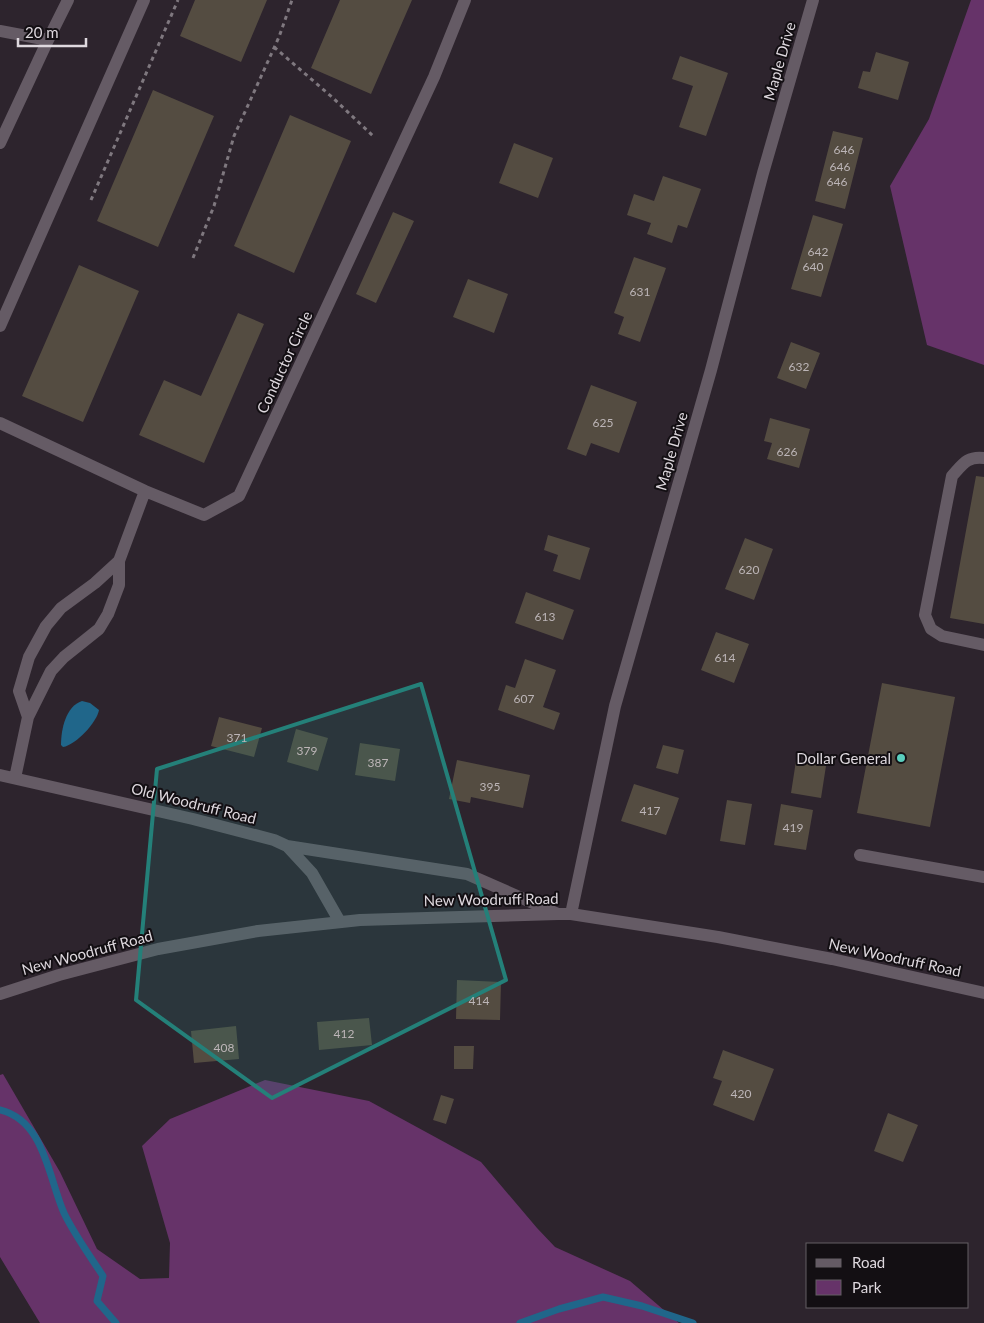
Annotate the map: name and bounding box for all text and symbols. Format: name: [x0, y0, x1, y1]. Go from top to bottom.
scale bar: [18, 15, 85, 47]
street label: Maple Drive: [759, 20, 799, 102]
text: 20 m: [25, 23, 59, 41]
house number: 646: [834, 142, 854, 157]
house number: 646: [830, 159, 850, 174]
house number: 646: [827, 174, 847, 189]
house number: 642: [808, 244, 828, 259]
house number: 640: [803, 259, 823, 274]
house number: 631: [630, 284, 650, 299]
street label: Conductor Circle: [252, 308, 316, 416]
house number: 632: [789, 359, 809, 374]
street label: Maple Drive: [651, 410, 691, 492]
house number: 625: [593, 415, 613, 430]
house number: 626: [777, 444, 797, 459]
house number: 620: [739, 562, 759, 577]
house number: 613: [535, 609, 555, 624]
house number: 614: [715, 650, 735, 665]
house number: 607: [514, 691, 534, 706]
house number: 371: [227, 730, 247, 745]
house number: 379: [297, 743, 317, 758]
place label: Dollar General: [796, 749, 891, 767]
marker: Dollar General: [895, 752, 907, 764]
house number: 387: [368, 755, 388, 770]
street label: Old Woodruff Road: [130, 779, 258, 827]
house number: 395: [480, 779, 500, 794]
house number: 417: [640, 803, 660, 818]
house number: 419: [783, 820, 803, 835]
street label: New Woodruff Road: [423, 889, 559, 909]
street label: New Woodruff Road: [20, 926, 154, 978]
street label: New Woodruff Road: [827, 934, 963, 980]
house number: 414: [469, 993, 489, 1008]
house number: 412: [334, 1026, 354, 1041]
house number: 408: [214, 1040, 234, 1055]
house number: 420: [731, 1086, 751, 1101]
legend: [806, 1243, 969, 1308]
text: Road: [852, 1253, 885, 1271]
text: Park: [852, 1278, 882, 1296]

